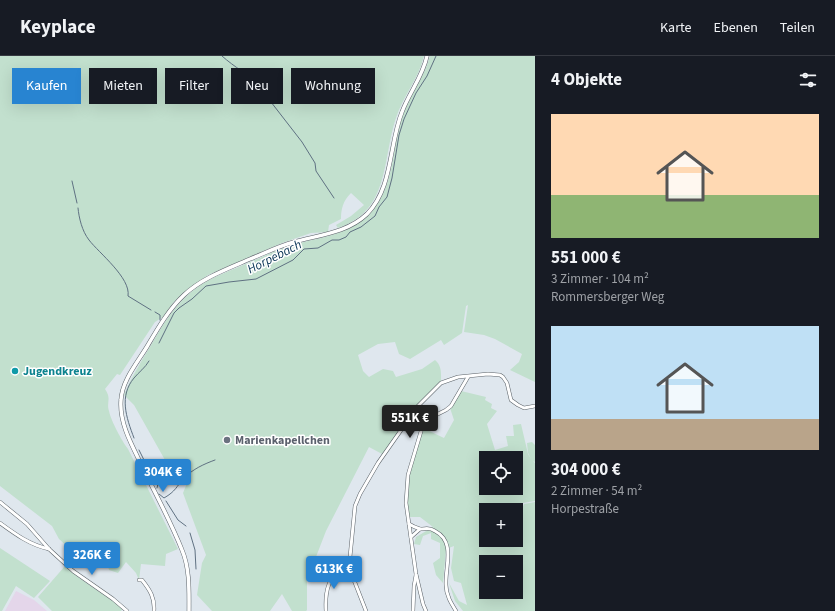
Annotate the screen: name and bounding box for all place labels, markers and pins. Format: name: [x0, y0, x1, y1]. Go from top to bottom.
place label: Jugendkreuz: [23, 363, 92, 380]
marker: Jugendkreuz: [10, 366, 20, 376]
pin: 551K €: [377, 405, 443, 439]
place label: Marienkapellchen: [235, 432, 330, 449]
marker: Marienkapellchen: [222, 435, 232, 445]
pin: 304K €: [130, 459, 196, 493]
pin: 326K €: [59, 542, 125, 576]
pin: 613K €: [301, 556, 367, 590]

